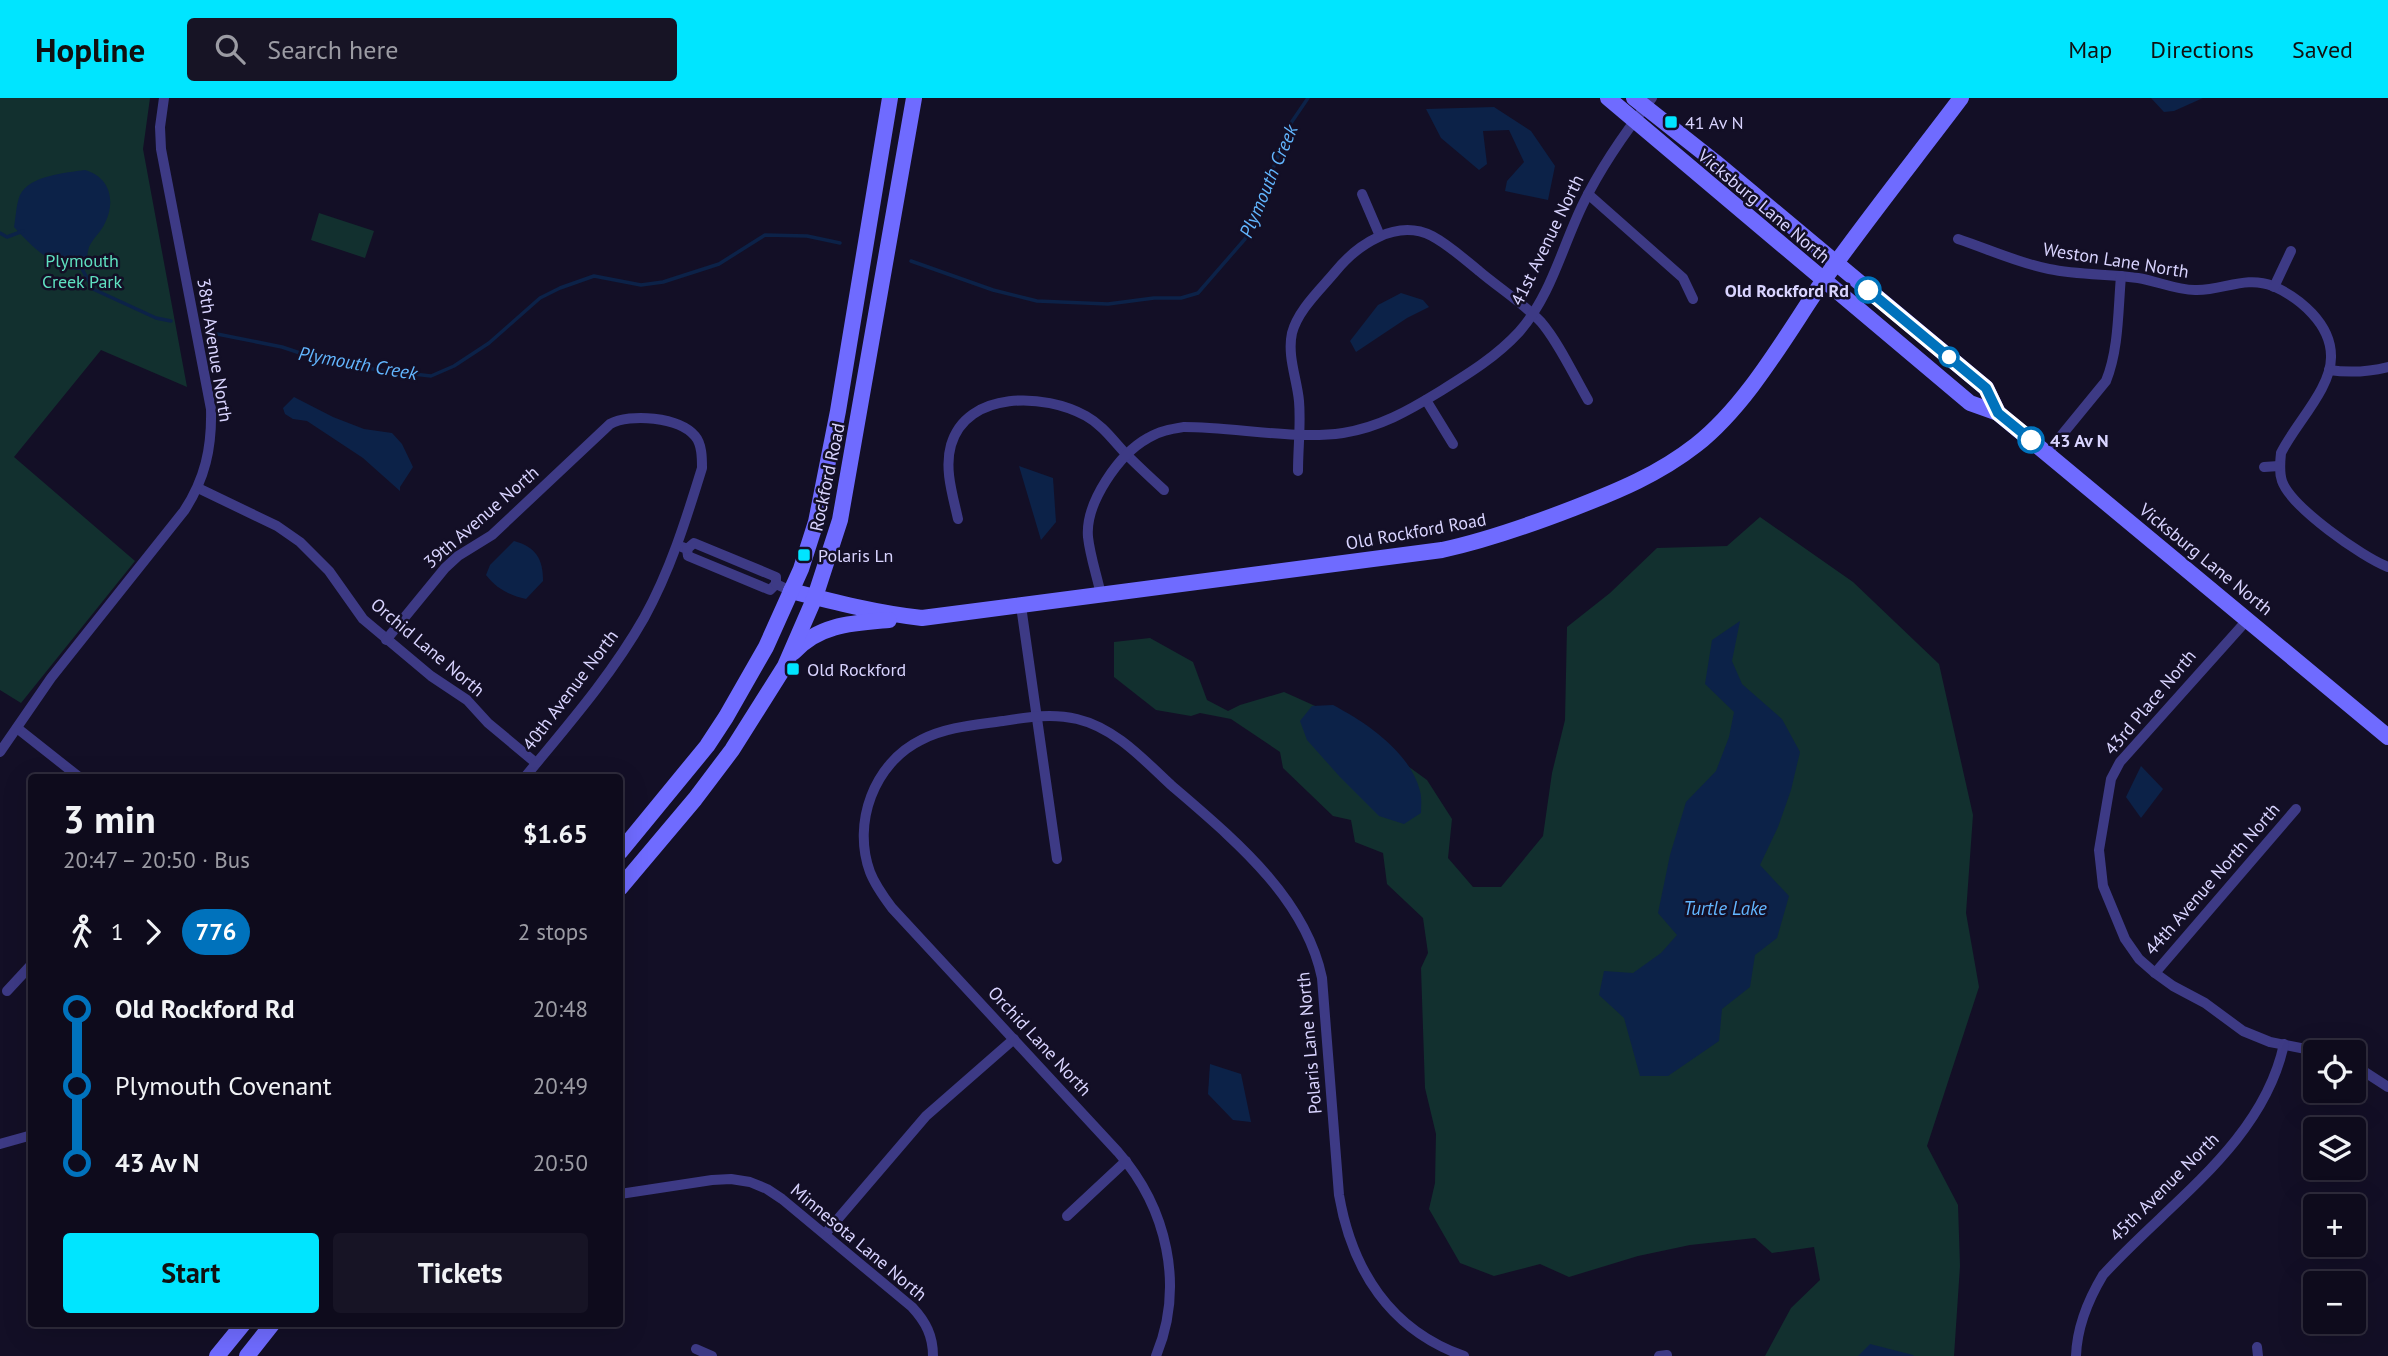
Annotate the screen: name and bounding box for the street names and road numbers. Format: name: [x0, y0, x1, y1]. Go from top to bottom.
street label: Vicksburg Lane North: [1692, 143, 1835, 268]
street label: 41st Avenue North: [1505, 171, 1589, 309]
street label: Weston Lane North: [2042, 237, 2190, 283]
street label: 38th Avenue North: [192, 277, 238, 423]
street label: Rockford Road: [804, 421, 850, 533]
street label: 39th Avenue North: [419, 461, 543, 573]
street label: Vicksburg Lane North: [2134, 497, 2278, 620]
street label: Old Rockford Road: [1344, 507, 1488, 555]
street label: Orchid Lane North: [366, 593, 490, 701]
street label: 40th Avenue North: [517, 625, 623, 755]
street label: 43rd Place North: [2099, 645, 2201, 759]
street label: 44th Avenue North North: [2140, 798, 2284, 960]
street label: Polaris Lane North: [1291, 971, 1327, 1115]
street label: Orchid Lane North: [983, 981, 1097, 1101]
street label: 45th Avenue North: [2105, 1128, 2223, 1246]
street label: Minnesota Lane North: [786, 1178, 932, 1306]

